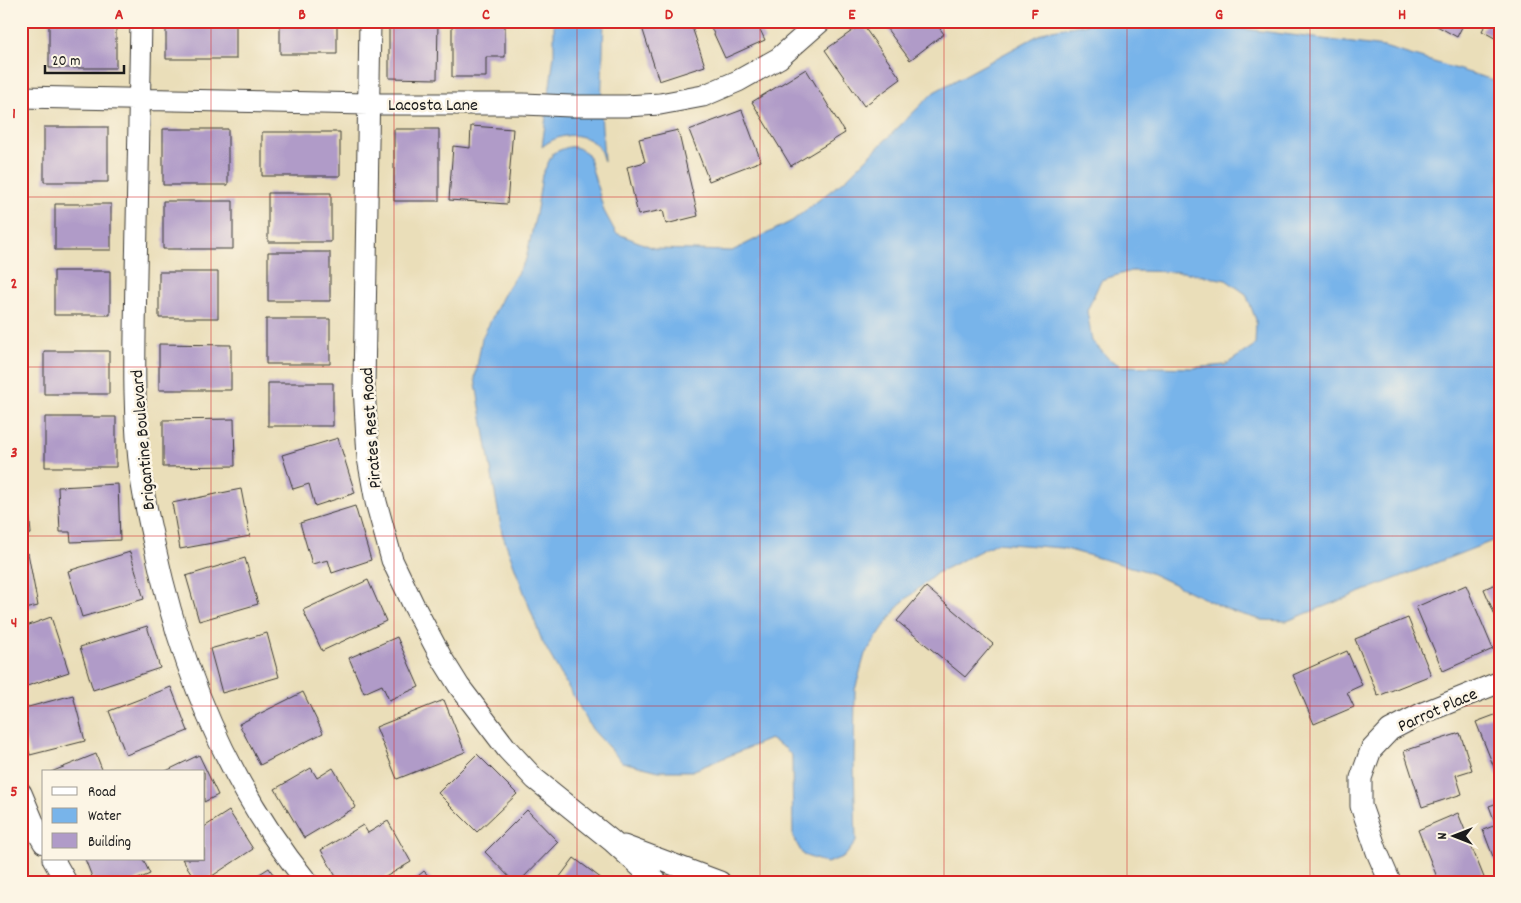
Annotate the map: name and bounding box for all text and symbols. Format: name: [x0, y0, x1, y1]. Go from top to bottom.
text: A: [115, 4, 124, 27]
text: B: [298, 4, 306, 27]
text: C: [482, 4, 490, 27]
text: D: [665, 4, 674, 27]
text: E: [848, 4, 856, 27]
text: F: [1031, 4, 1039, 27]
text: G: [1215, 4, 1223, 27]
text: H: [1398, 4, 1406, 27]
scale bar: [45, 42, 124, 74]
text: 20 m: [52, 51, 80, 73]
street label: Lacosta Lane: [388, 94, 478, 119]
text: 1: [12, 103, 16, 126]
text: 2: [11, 273, 18, 296]
street label: Pirates Rest Road: [356, 366, 389, 489]
street label: Brigantine Boulevard: [126, 368, 163, 511]
text: 3: [10, 442, 18, 465]
text: 4: [11, 612, 17, 635]
street label: Parrot Place: [1394, 683, 1482, 740]
legend: [42, 770, 205, 860]
text: 5: [10, 781, 18, 804]
text: Road: [88, 782, 116, 804]
text: Water: [88, 806, 122, 828]
north arrow: [1428, 810, 1478, 860]
text: Building: [88, 832, 131, 854]
text: N: [1433, 832, 1453, 839]

